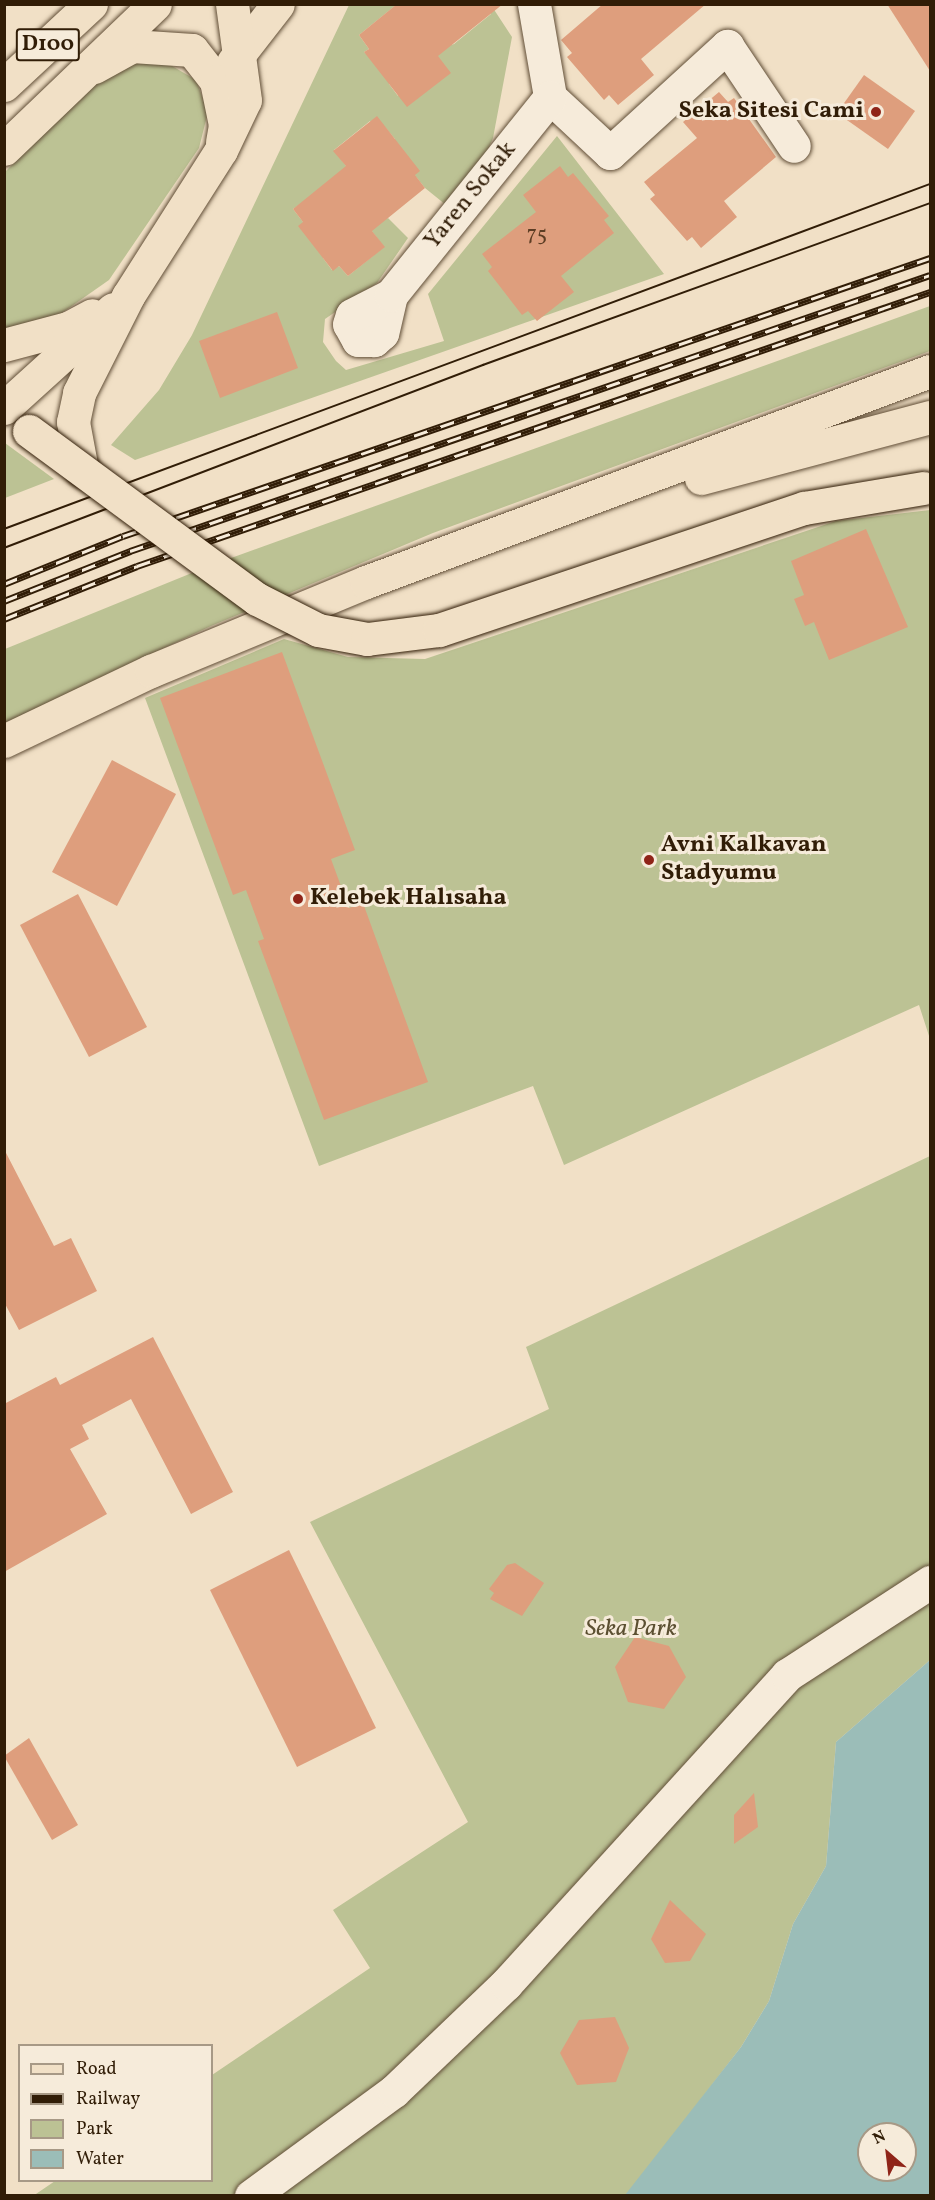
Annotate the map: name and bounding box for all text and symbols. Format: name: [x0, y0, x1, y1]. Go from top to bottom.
road number: D100: [15, 26, 81, 64]
place label: Seka Sitesi Cami: [679, 98, 864, 126]
marker: Seka Sitesi Cami: [869, 105, 883, 119]
street label: Yaren Sokak: [419, 136, 523, 256]
house number: 75: [527, 222, 547, 248]
place label: Avni Kalkavan Stadyumu: [661, 832, 827, 888]
marker: Avni Kalkavan Stadyumu: [642, 853, 656, 867]
place label: Kelebek Halısaha: [310, 885, 507, 913]
marker: Kelebek Halısaha: [291, 892, 305, 906]
park label: Seka Park: [585, 1616, 677, 1644]
legend: [18, 2044, 213, 2182]
text: Road: [76, 2057, 117, 2082]
text: Railway: [76, 2087, 140, 2112]
text: Park: [76, 2117, 113, 2142]
north arrow: [857, 2122, 917, 2182]
text: N: [869, 2125, 890, 2150]
text: Water: [76, 2147, 124, 2172]

